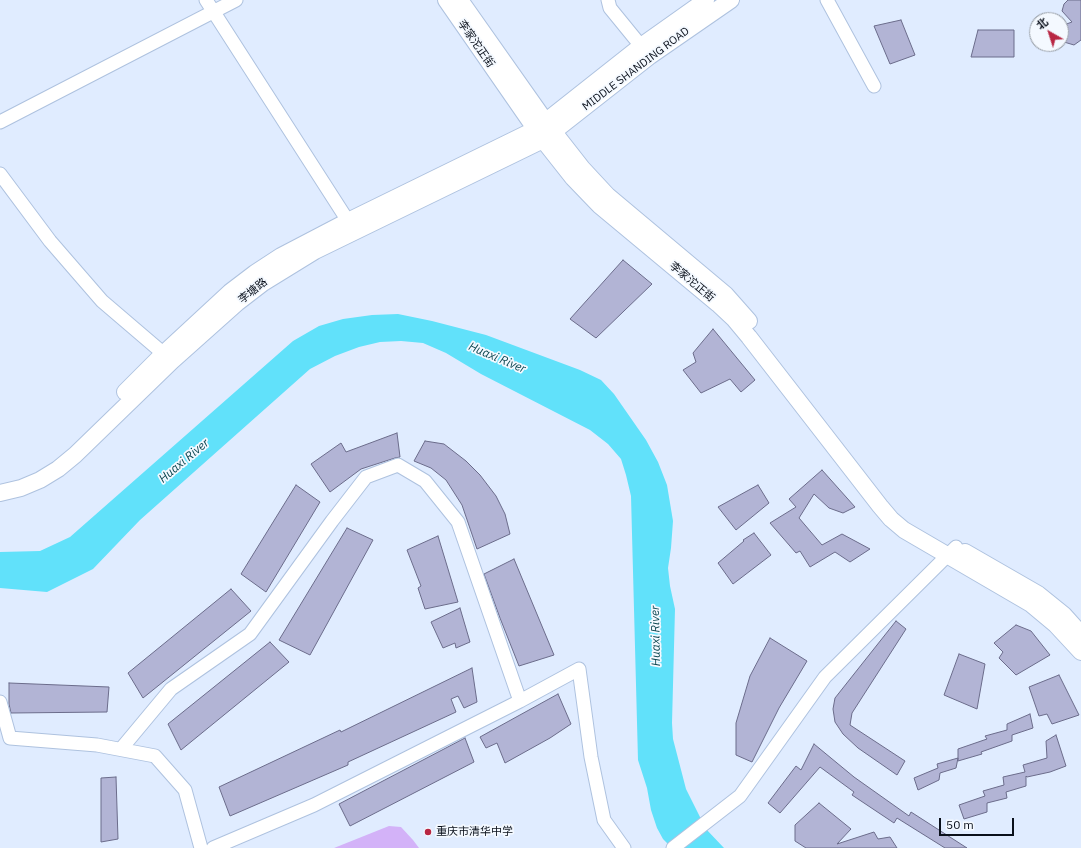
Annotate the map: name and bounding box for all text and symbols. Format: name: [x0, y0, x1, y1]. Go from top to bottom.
north arrow: [1029, 12, 1069, 52]
text: 北: [1033, 15, 1051, 32]
street label: 李家沱正街: [455, 18, 497, 70]
street label: MIDDLE SHANDING ROAD: [580, 24, 692, 114]
street label: 李家沱正街: [667, 259, 717, 305]
street label: 李塘路: [236, 276, 270, 306]
water label: Huaxi River: [466, 340, 528, 376]
water label: Huaxi River: [156, 436, 212, 486]
water label: Huaxi River: [648, 605, 664, 667]
scale bar: [941, 810, 1016, 836]
text: 50 m: [946, 817, 974, 832]
place label: 重庆市清华中学: [436, 825, 513, 839]
marker: 重庆市清华中学: [423, 827, 433, 837]

